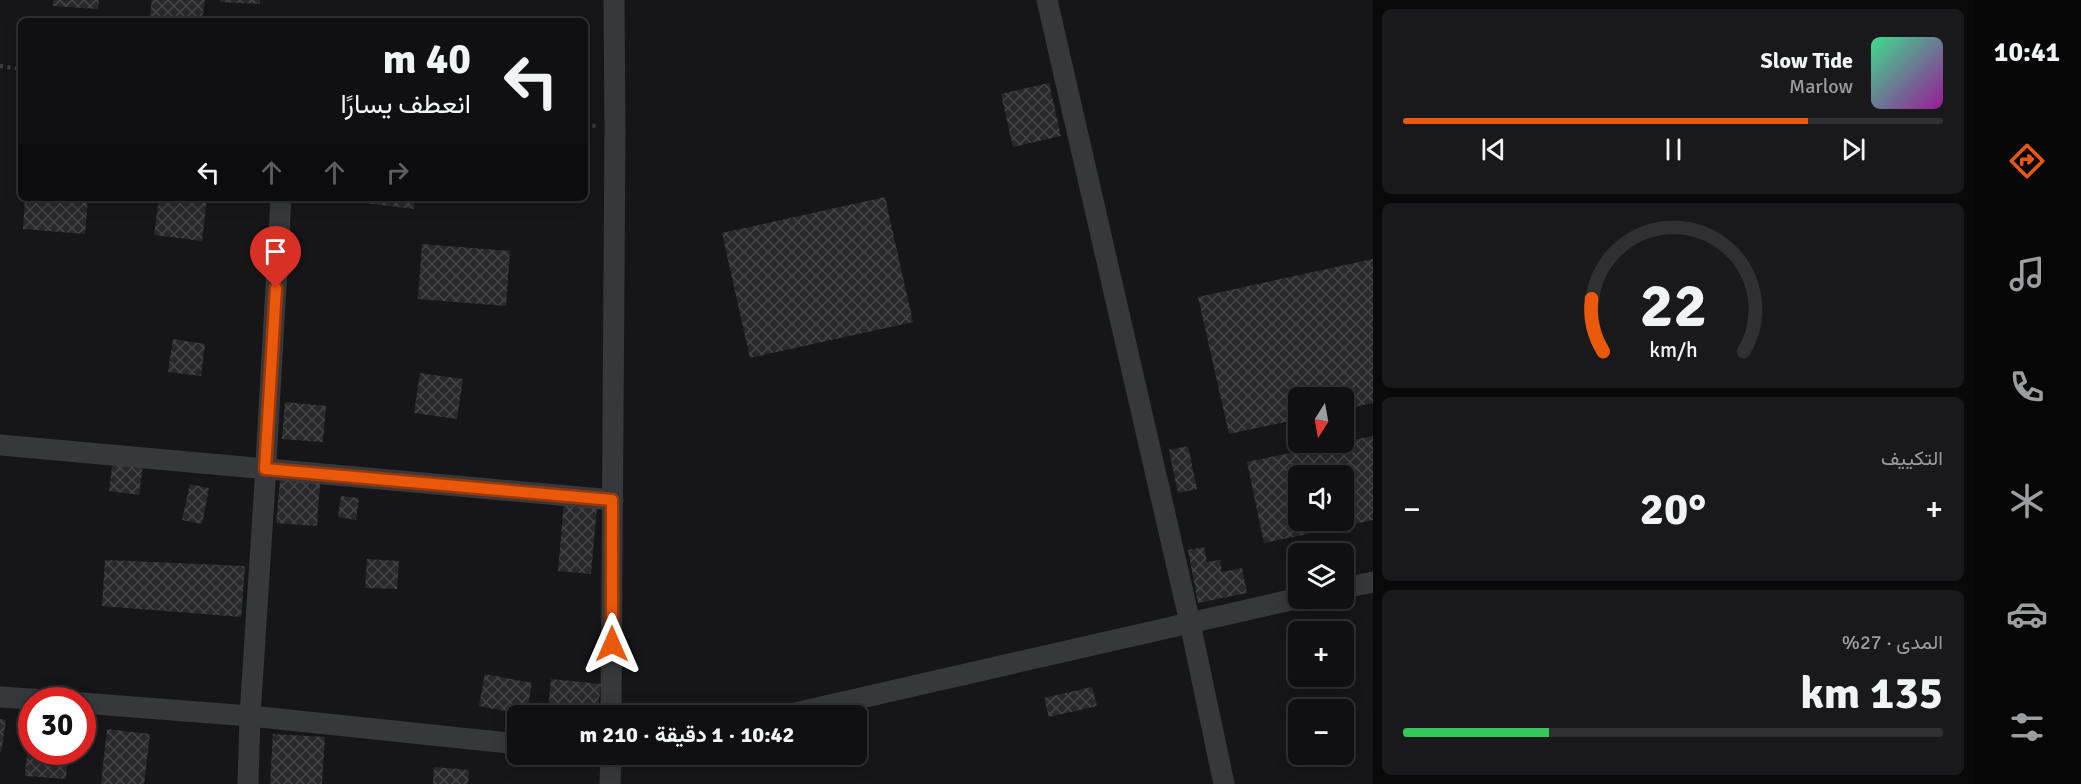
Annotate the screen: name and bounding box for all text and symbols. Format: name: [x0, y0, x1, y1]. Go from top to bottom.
text: 40 m: [382, 34, 471, 85]
text: 10:41: [1994, 36, 2060, 69]
icon: left: [492, 42, 570, 120]
text: Slow Tide: [1761, 47, 1853, 74]
text: Marlow: [1789, 74, 1853, 99]
text: انعطف يسارًا: [340, 88, 471, 121]
icon: previous: [1477, 133, 1510, 166]
icon: pause: [1657, 133, 1690, 166]
icon: next: [1837, 133, 1870, 166]
icon: directions: [2006, 140, 2048, 182]
icon: left: [192, 156, 225, 189]
icon: ahead: [255, 156, 288, 189]
icon: ahead: [318, 156, 351, 189]
icon: right: [381, 156, 414, 189]
pin: [250, 226, 301, 288]
icon: arrive: [259, 235, 292, 268]
icon: music: [2006, 253, 2048, 295]
text: 22: [1639, 267, 1707, 344]
text: km/h: [1649, 338, 1697, 364]
icon: phone: [2006, 366, 2048, 408]
north arrow: [1288, 387, 1354, 453]
map controls: [1288, 387, 1354, 765]
text: التكييف: [1881, 446, 1943, 471]
button: sound: [1288, 465, 1354, 531]
icon: climate: [2006, 480, 2048, 522]
text: 20°: [1640, 482, 1706, 537]
text: −: [1403, 489, 1421, 530]
text: +: [1925, 489, 1943, 530]
button: layers: [1288, 543, 1354, 609]
icon: car: [2006, 593, 2048, 635]
position arrow: [580, 612, 644, 676]
button: +: [1288, 621, 1354, 687]
text: المدى · 27%: [1842, 630, 1943, 655]
text: 135 km: [1800, 666, 1943, 721]
speed limit sign: 30: [18, 687, 96, 765]
button: −: [1288, 699, 1354, 765]
icon: filters: [2006, 706, 2048, 748]
text: 10:42 · 1 دقيقة · 210 m: [580, 721, 794, 748]

